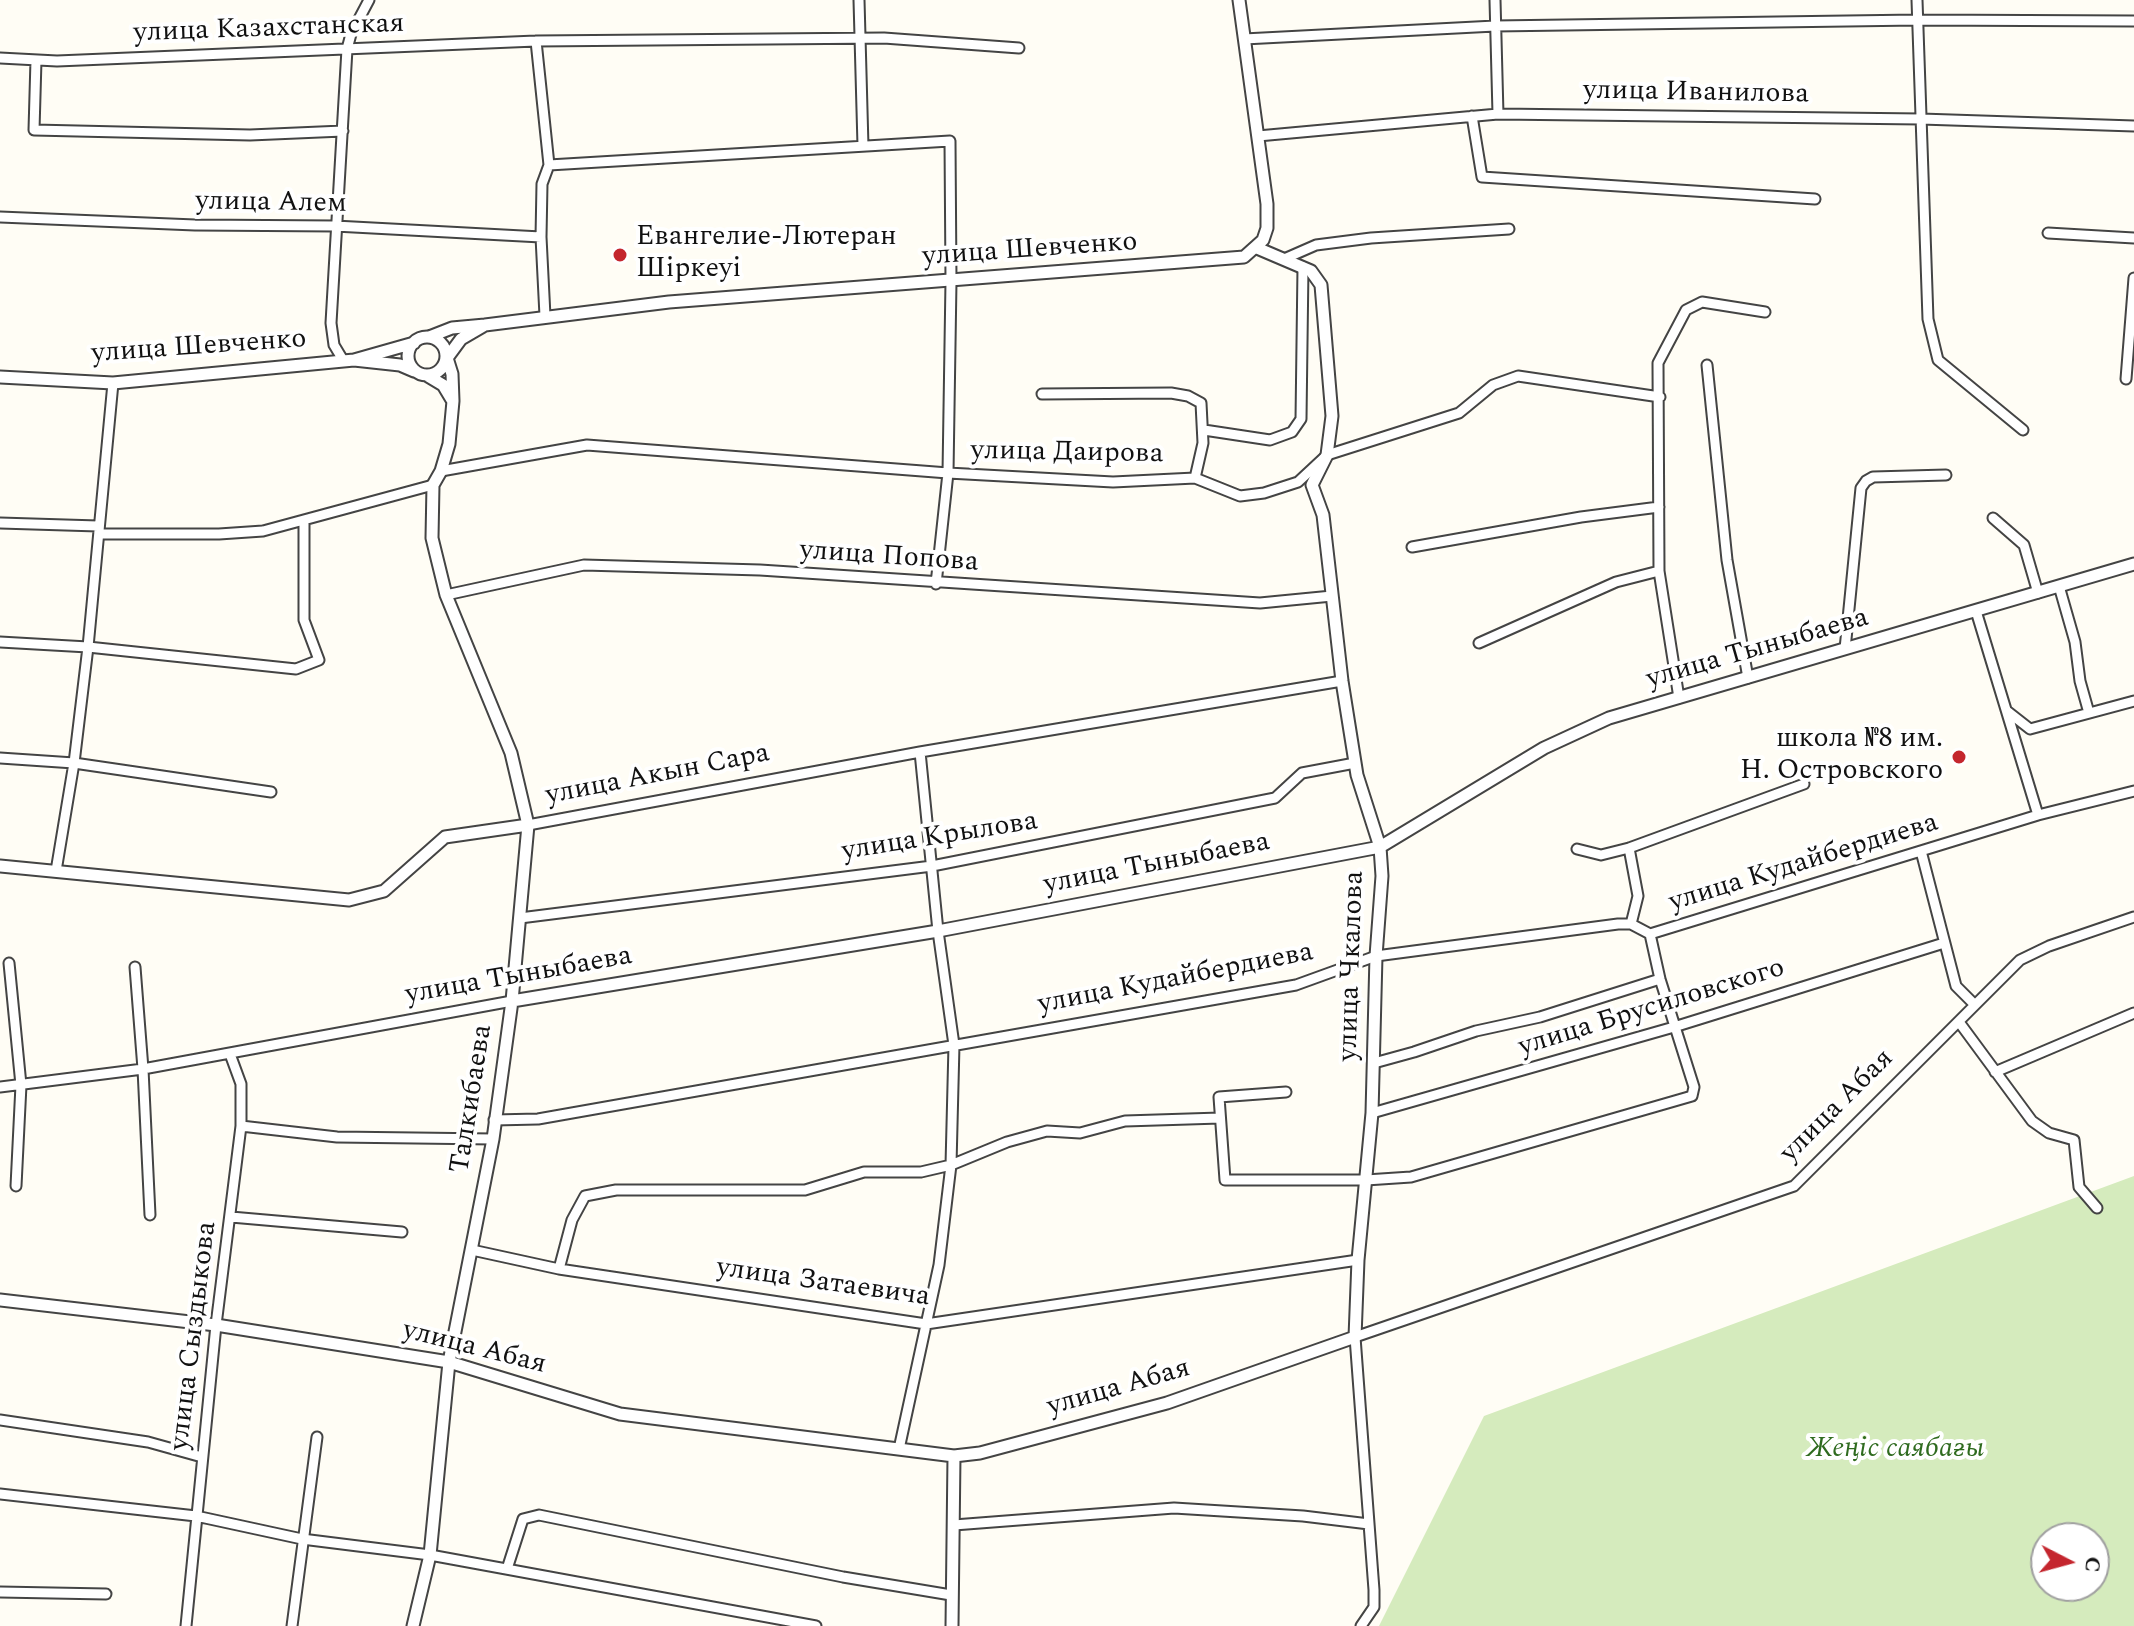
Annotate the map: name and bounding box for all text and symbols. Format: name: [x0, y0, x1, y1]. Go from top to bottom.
street label: улица Казахстанская: [133, 8, 405, 52]
street label: улица Иванилова: [1583, 75, 1809, 113]
street label: улица Алем: [195, 186, 347, 222]
place label: Евангелие-Лютеран Шіркеуі: [636, 222, 897, 288]
street label: улица Шевченко: [921, 227, 1139, 275]
marker: Евангелие-Лютеран Шіркеуі: [611, 246, 629, 264]
street label: улица Шевченко: [90, 324, 308, 372]
street label: улица Даирова: [970, 436, 1164, 472]
street label: улица Попова: [798, 535, 980, 581]
street label: улица Тыныбаева: [1643, 602, 1873, 698]
place label: школа №8 им. Н. Островского: [1740, 724, 1943, 790]
street label: улица Акын Сара: [543, 738, 773, 814]
marker: школа №8 им. Н. Островского: [1950, 748, 1968, 766]
street label: улица Крылова: [840, 806, 1040, 870]
street label: улица Кудайбердиева: [1665, 807, 1943, 921]
street label: улица Тыныбаева: [1041, 827, 1273, 903]
street label: улица Чкалова: [1333, 870, 1373, 1062]
street label: улица Кудайбердиева: [1036, 937, 1316, 1023]
street label: улица Тыныбаева: [403, 941, 635, 1013]
street label: улица Брусиловского: [1515, 953, 1789, 1065]
street label: Талкибаева: [445, 1022, 501, 1176]
street label: улица Абая: [1774, 1043, 1902, 1171]
street label: улица Сыздыкова: [164, 1220, 226, 1452]
street label: улица Затаевича: [714, 1252, 932, 1316]
street label: улица Абая: [399, 1315, 549, 1383]
street label: улица Абая: [1044, 1353, 1194, 1425]
park label: Жеңіс саябағы: [1806, 1434, 1984, 1468]
north arrow: [2030, 1522, 2110, 1602]
text: С: [2075, 1555, 2110, 1574]

